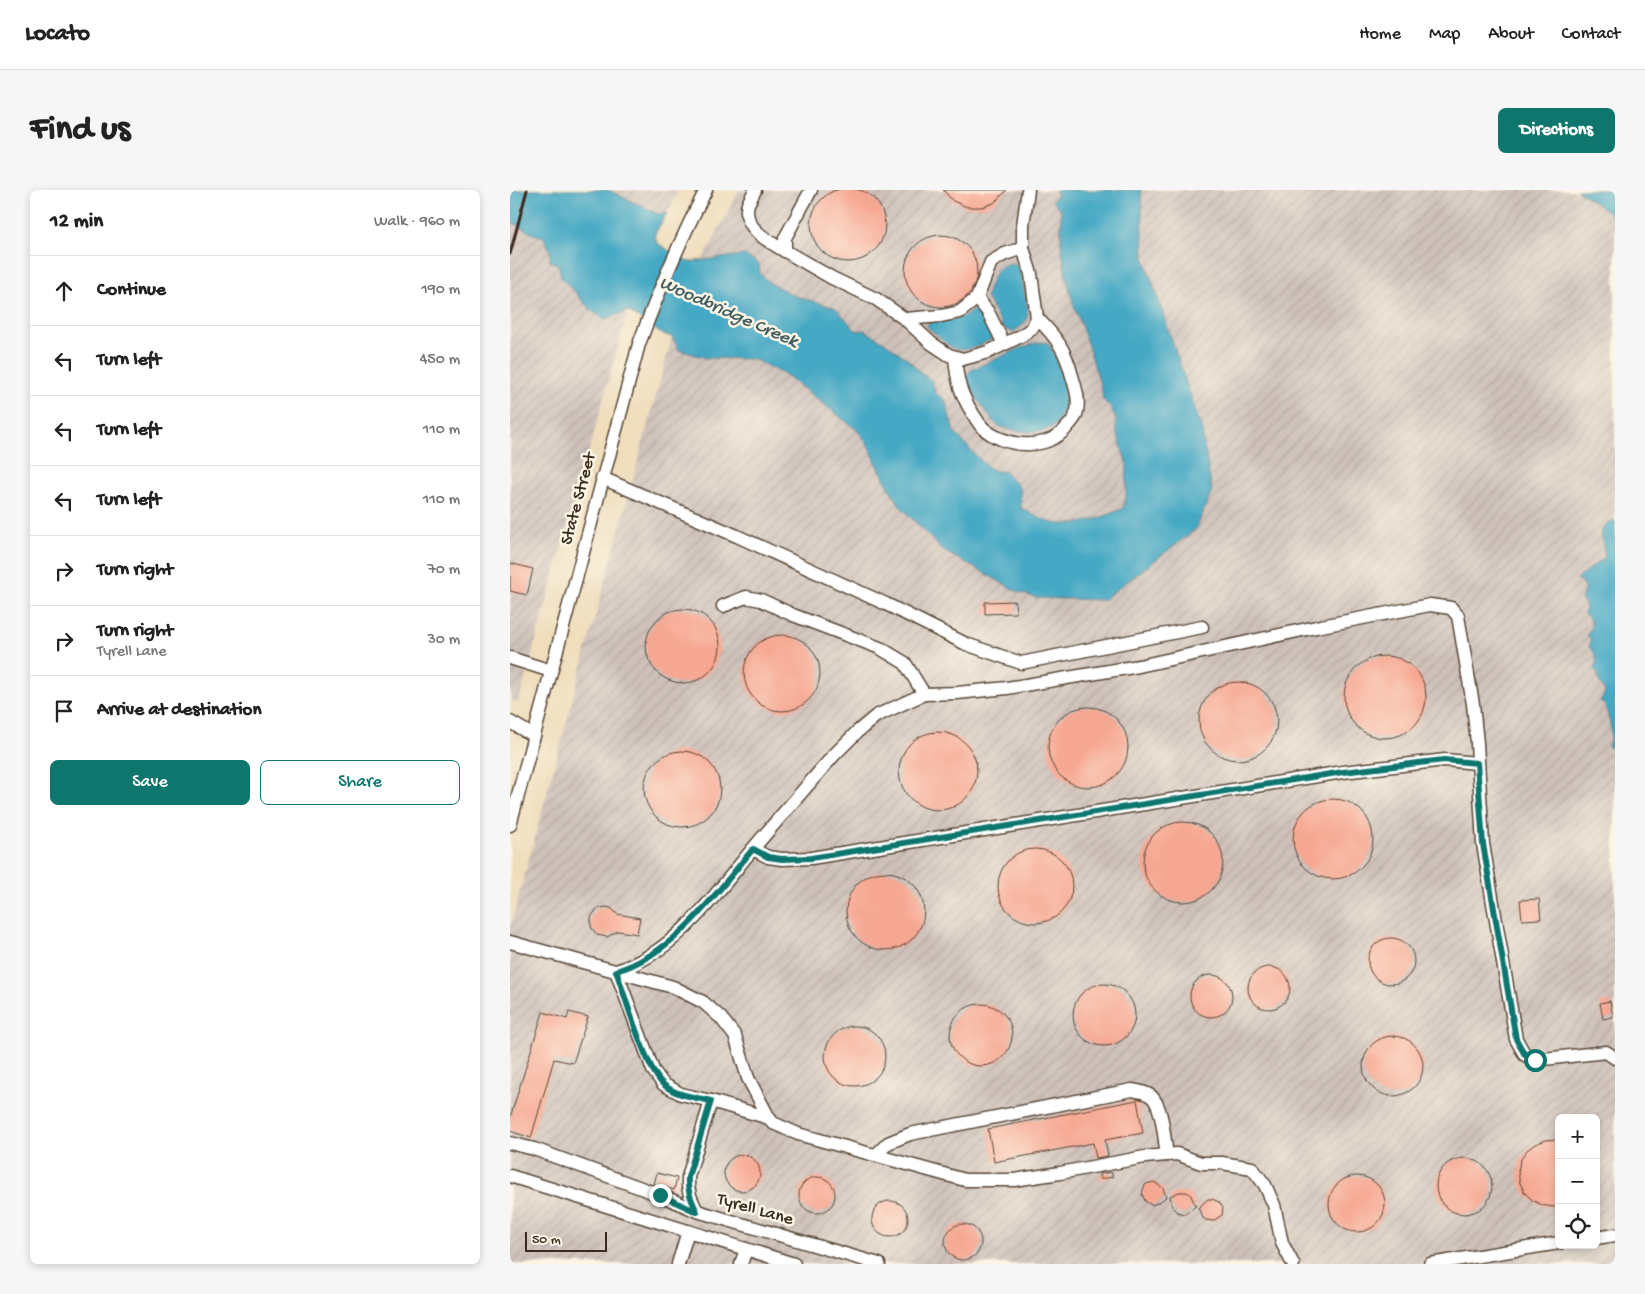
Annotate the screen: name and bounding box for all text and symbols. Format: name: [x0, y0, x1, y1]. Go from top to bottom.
text: Locato: [25, 20, 90, 49]
text: Home: [1359, 24, 1401, 45]
text: Map: [1429, 24, 1460, 45]
text: About: [1488, 24, 1534, 45]
text: Contact: [1562, 24, 1620, 45]
button: Directions: [1498, 108, 1615, 153]
text: Find us: [30, 110, 130, 151]
text: 12 min: [50, 210, 103, 235]
text: Walk · 960 m: [374, 213, 460, 232]
water label: Woodbridge Creek: [655, 272, 802, 354]
icon: ahead: [50, 277, 78, 305]
text: Continue: [97, 279, 166, 302]
text: 190 m: [421, 281, 460, 300]
icon: left: [50, 347, 78, 375]
text: Turn left: [97, 349, 161, 372]
text: 450 m: [420, 351, 460, 370]
icon: left: [50, 417, 78, 445]
text: Turn left: [97, 419, 161, 442]
text: 110 m: [423, 421, 460, 440]
street label: State Street: [557, 449, 602, 547]
icon: left: [50, 487, 78, 515]
text: Turn left: [97, 489, 161, 512]
text: 110 m: [423, 491, 460, 510]
icon: right: [50, 557, 78, 585]
text: Turn right: [97, 559, 173, 582]
text: 70 m: [427, 561, 460, 580]
text: Turn right: [97, 620, 173, 643]
icon: right: [50, 627, 78, 655]
text: 30 m: [427, 631, 460, 650]
text: Tyrell Lane: [97, 643, 166, 662]
icon: arrive: [50, 697, 78, 725]
text: Arrive at destination: [97, 699, 261, 722]
button: Save: [50, 760, 250, 805]
button: Share: [260, 760, 460, 805]
route start: [1524, 1049, 1547, 1072]
map controls: [1555, 1114, 1600, 1249]
button: +: [1555, 1114, 1600, 1159]
button: −: [1555, 1159, 1600, 1204]
route end: [649, 1184, 672, 1207]
street label: Tyrell Lane: [714, 1189, 796, 1231]
button: locate: [1555, 1204, 1600, 1249]
scale bar: [525, 1229, 608, 1252]
text: 50 m: [532, 1232, 561, 1249]

